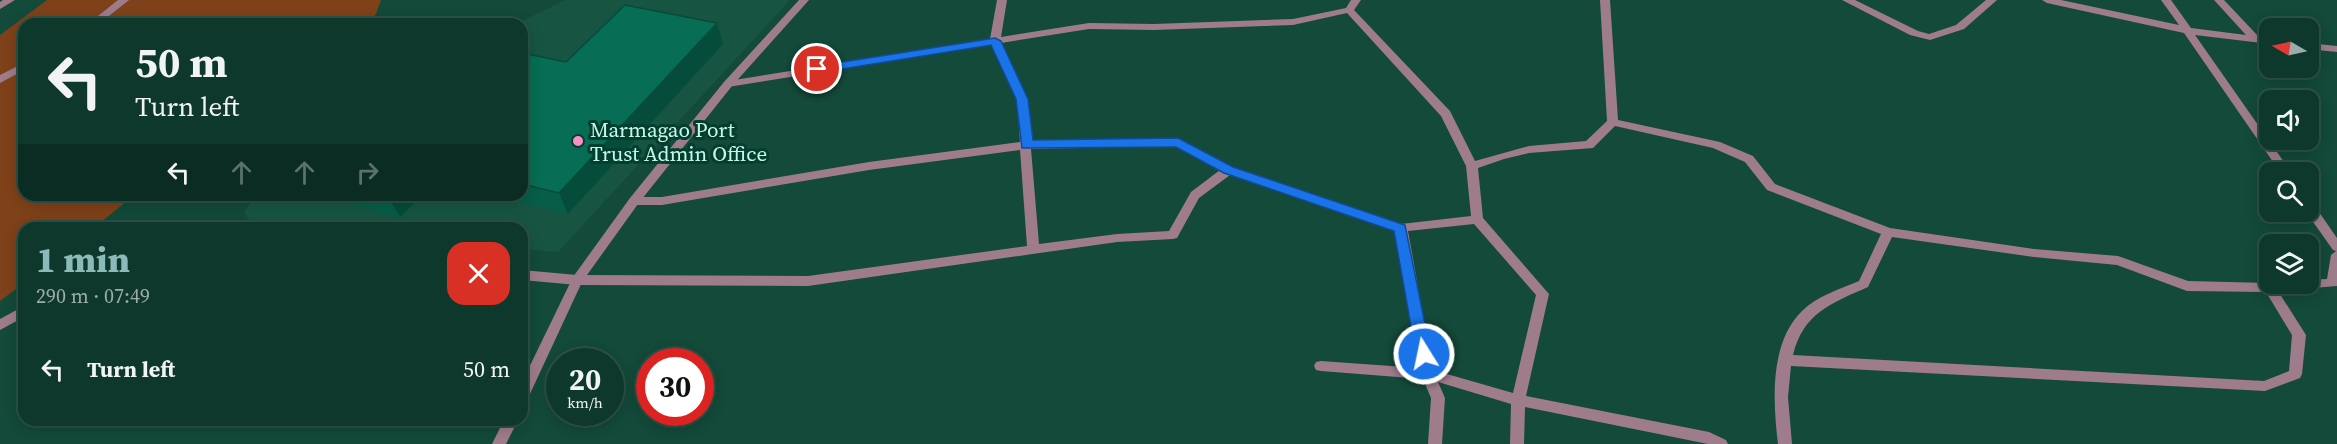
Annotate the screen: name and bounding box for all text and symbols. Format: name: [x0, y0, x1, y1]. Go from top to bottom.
north arrow: [2259, 18, 2319, 78]
map controls: [2259, 18, 2319, 294]
text: 50 m: [135, 33, 228, 91]
icon: left: [36, 42, 114, 120]
pin: [791, 43, 842, 94]
icon: arrive: [800, 52, 833, 85]
text: Turn left: [135, 88, 239, 125]
button: sound: [2259, 90, 2319, 150]
place label: Marmagao Port Trust Admin Office: [590, 115, 767, 168]
marker: Marmagao Port Trust Admin Office: [571, 134, 585, 148]
icon: left: [162, 156, 195, 189]
icon: ahead: [225, 156, 258, 189]
icon: ahead: [288, 156, 321, 189]
icon: right: [351, 156, 384, 189]
button: search: [2259, 162, 2319, 222]
button: layers: [2259, 234, 2319, 294]
text: 1 min: [36, 235, 130, 284]
button: close: [447, 242, 510, 305]
text: 290 m · 07:49: [36, 282, 150, 310]
position arrow: [1392, 322, 1456, 386]
speed limit sign: 30: [636, 348, 714, 426]
icon: left: [36, 353, 69, 386]
text: Turn left: [87, 354, 175, 384]
text: 50 m: [463, 354, 510, 384]
text: 20: [569, 359, 601, 400]
text: km/h: [567, 392, 603, 413]

